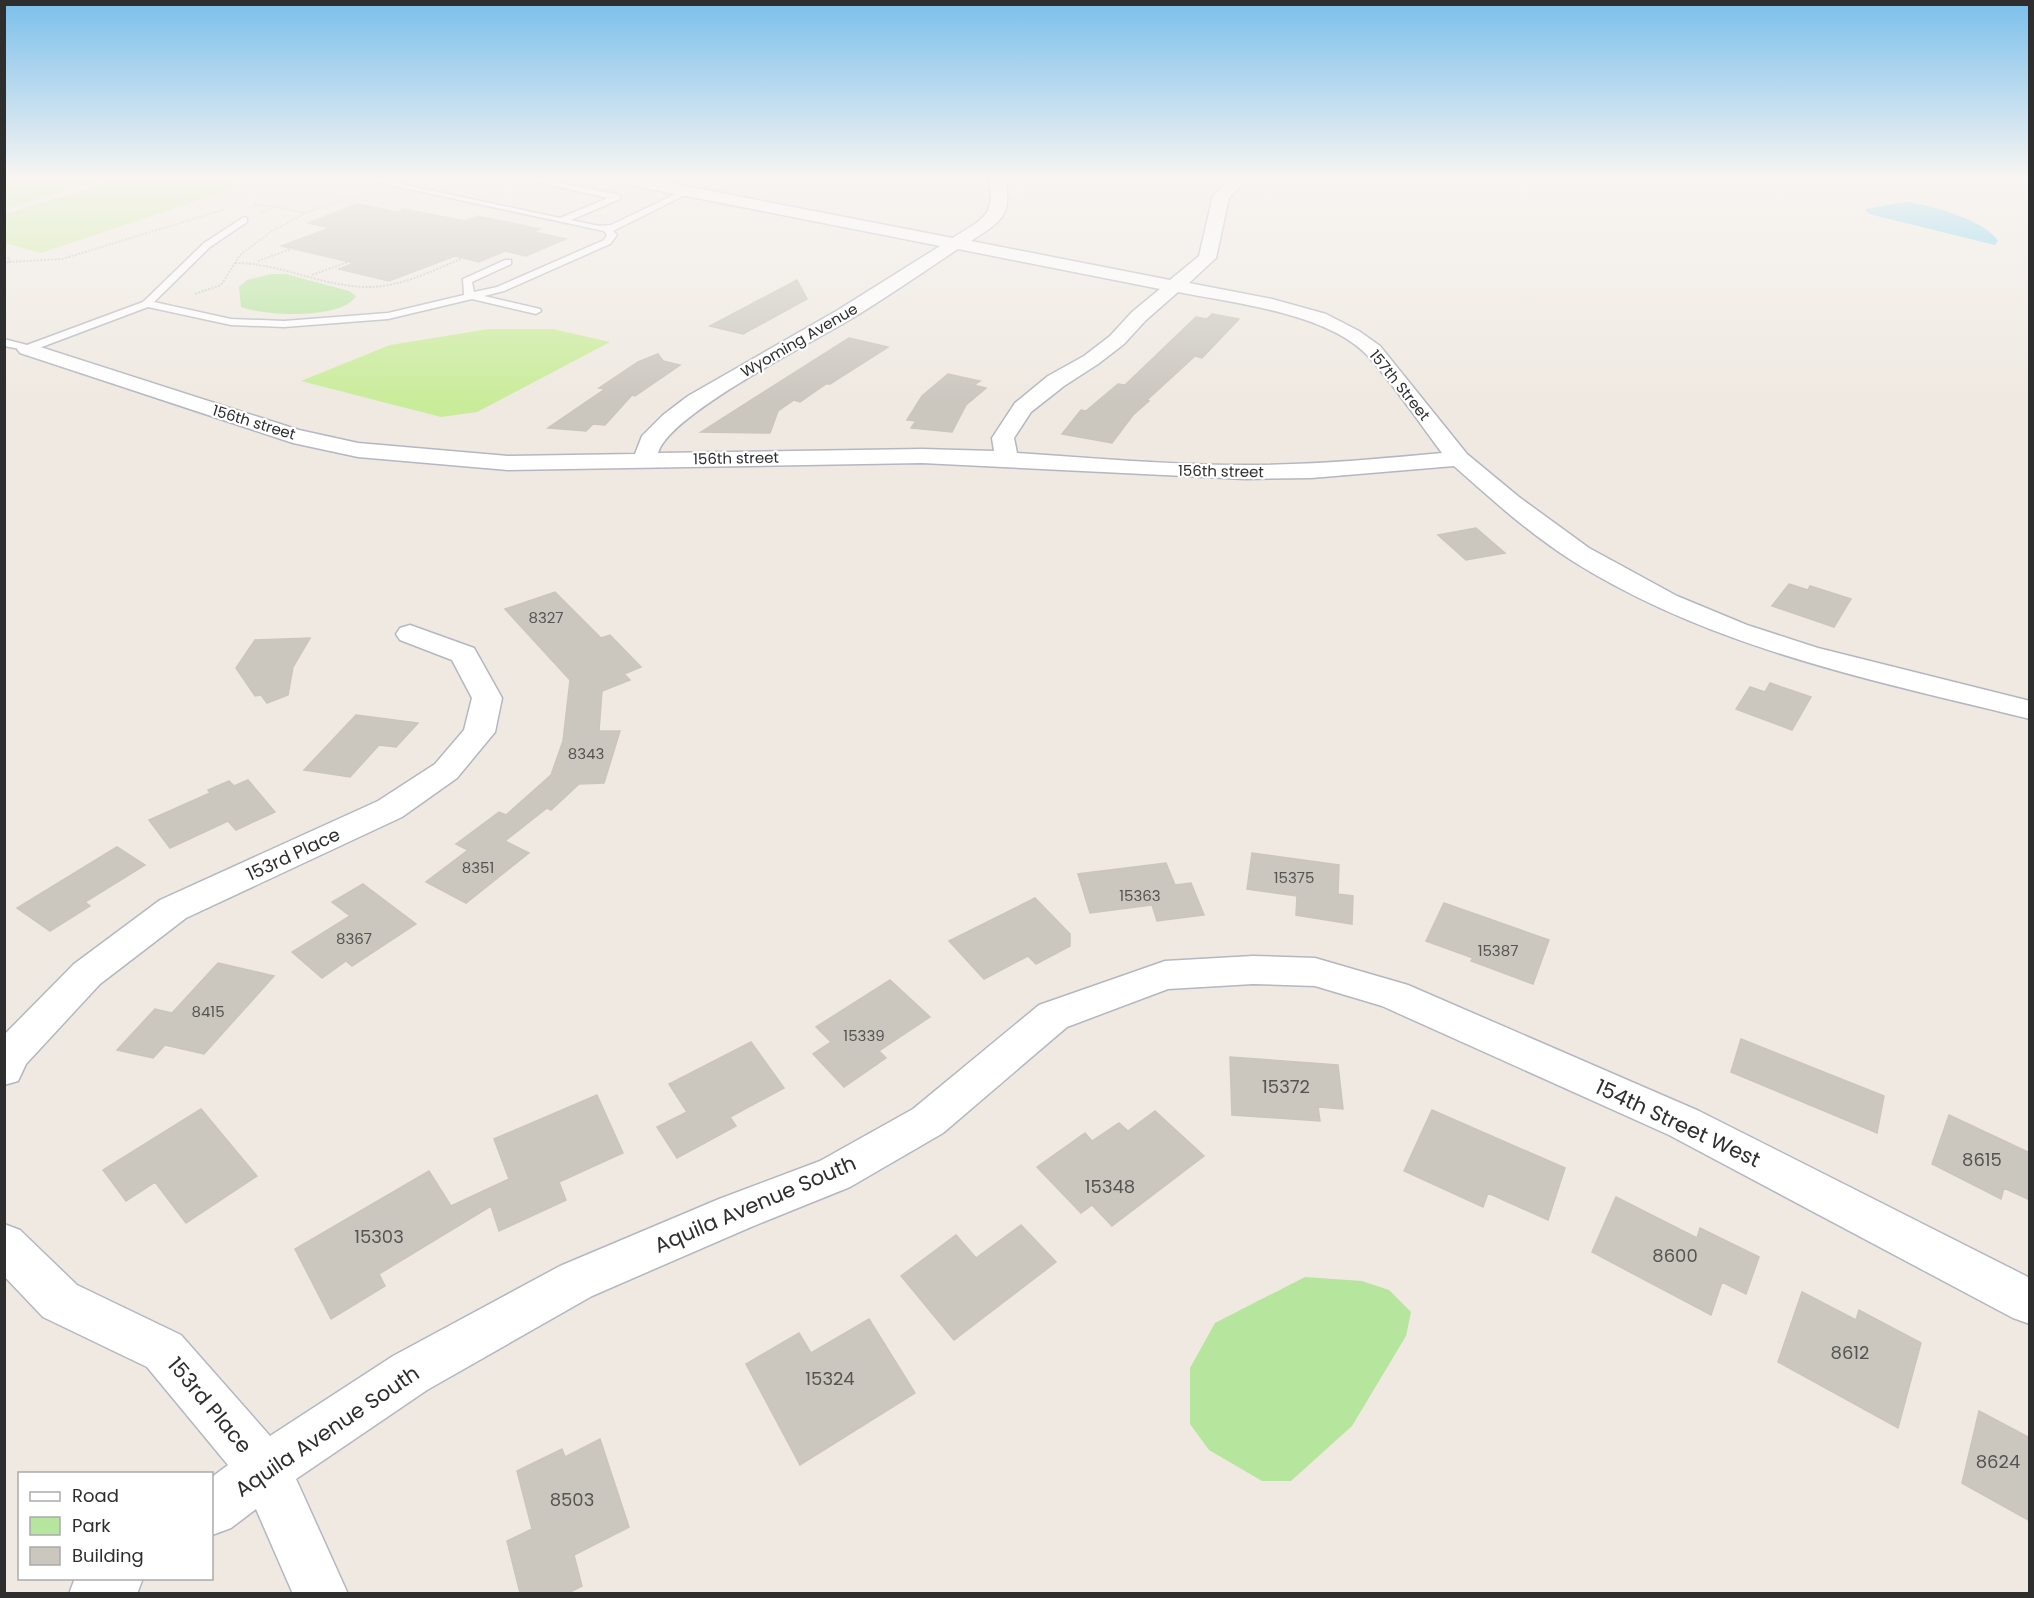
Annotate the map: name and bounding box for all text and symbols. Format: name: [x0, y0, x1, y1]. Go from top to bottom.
street label: Wyoming Avenue: [737, 298, 861, 382]
street label: 157th Street: [1365, 345, 1435, 425]
street label: 156th street: [210, 399, 298, 445]
street label: 156th street: [693, 447, 779, 469]
street label: 156th street: [1178, 460, 1264, 482]
house number: 8327: [528, 607, 564, 628]
house number: 8343: [568, 743, 604, 764]
street label: 153rd Place: [242, 821, 344, 887]
house number: 8351: [462, 857, 494, 878]
house number: 15375: [1274, 867, 1314, 888]
house number: 15363: [1119, 885, 1161, 906]
house number: 8367: [336, 928, 372, 949]
house number: 15387: [1478, 940, 1518, 961]
house number: 8415: [191, 1001, 225, 1022]
house number: 15339: [843, 1025, 885, 1046]
street label: 154th Street West: [1591, 1072, 1765, 1174]
house number: 15372: [1262, 1074, 1310, 1099]
house number: 8615: [1962, 1147, 2002, 1172]
street label: Aquila Avenue South: [650, 1148, 860, 1260]
house number: 15348: [1085, 1174, 1135, 1199]
house number: 15303: [354, 1224, 404, 1249]
house number: 8600: [1652, 1243, 1698, 1268]
house number: 8612: [1831, 1340, 1869, 1365]
street label: 153rd Place: [161, 1351, 259, 1459]
street label: Aquila Avenue South: [229, 1358, 425, 1504]
house number: 15324: [805, 1366, 855, 1391]
house number: 8624: [1976, 1449, 2020, 1474]
legend: [18, 1472, 213, 1580]
text: Road: [72, 1483, 119, 1508]
house number: 8503: [550, 1487, 594, 1512]
text: Park: [72, 1513, 111, 1538]
text: Building: [72, 1543, 144, 1568]

